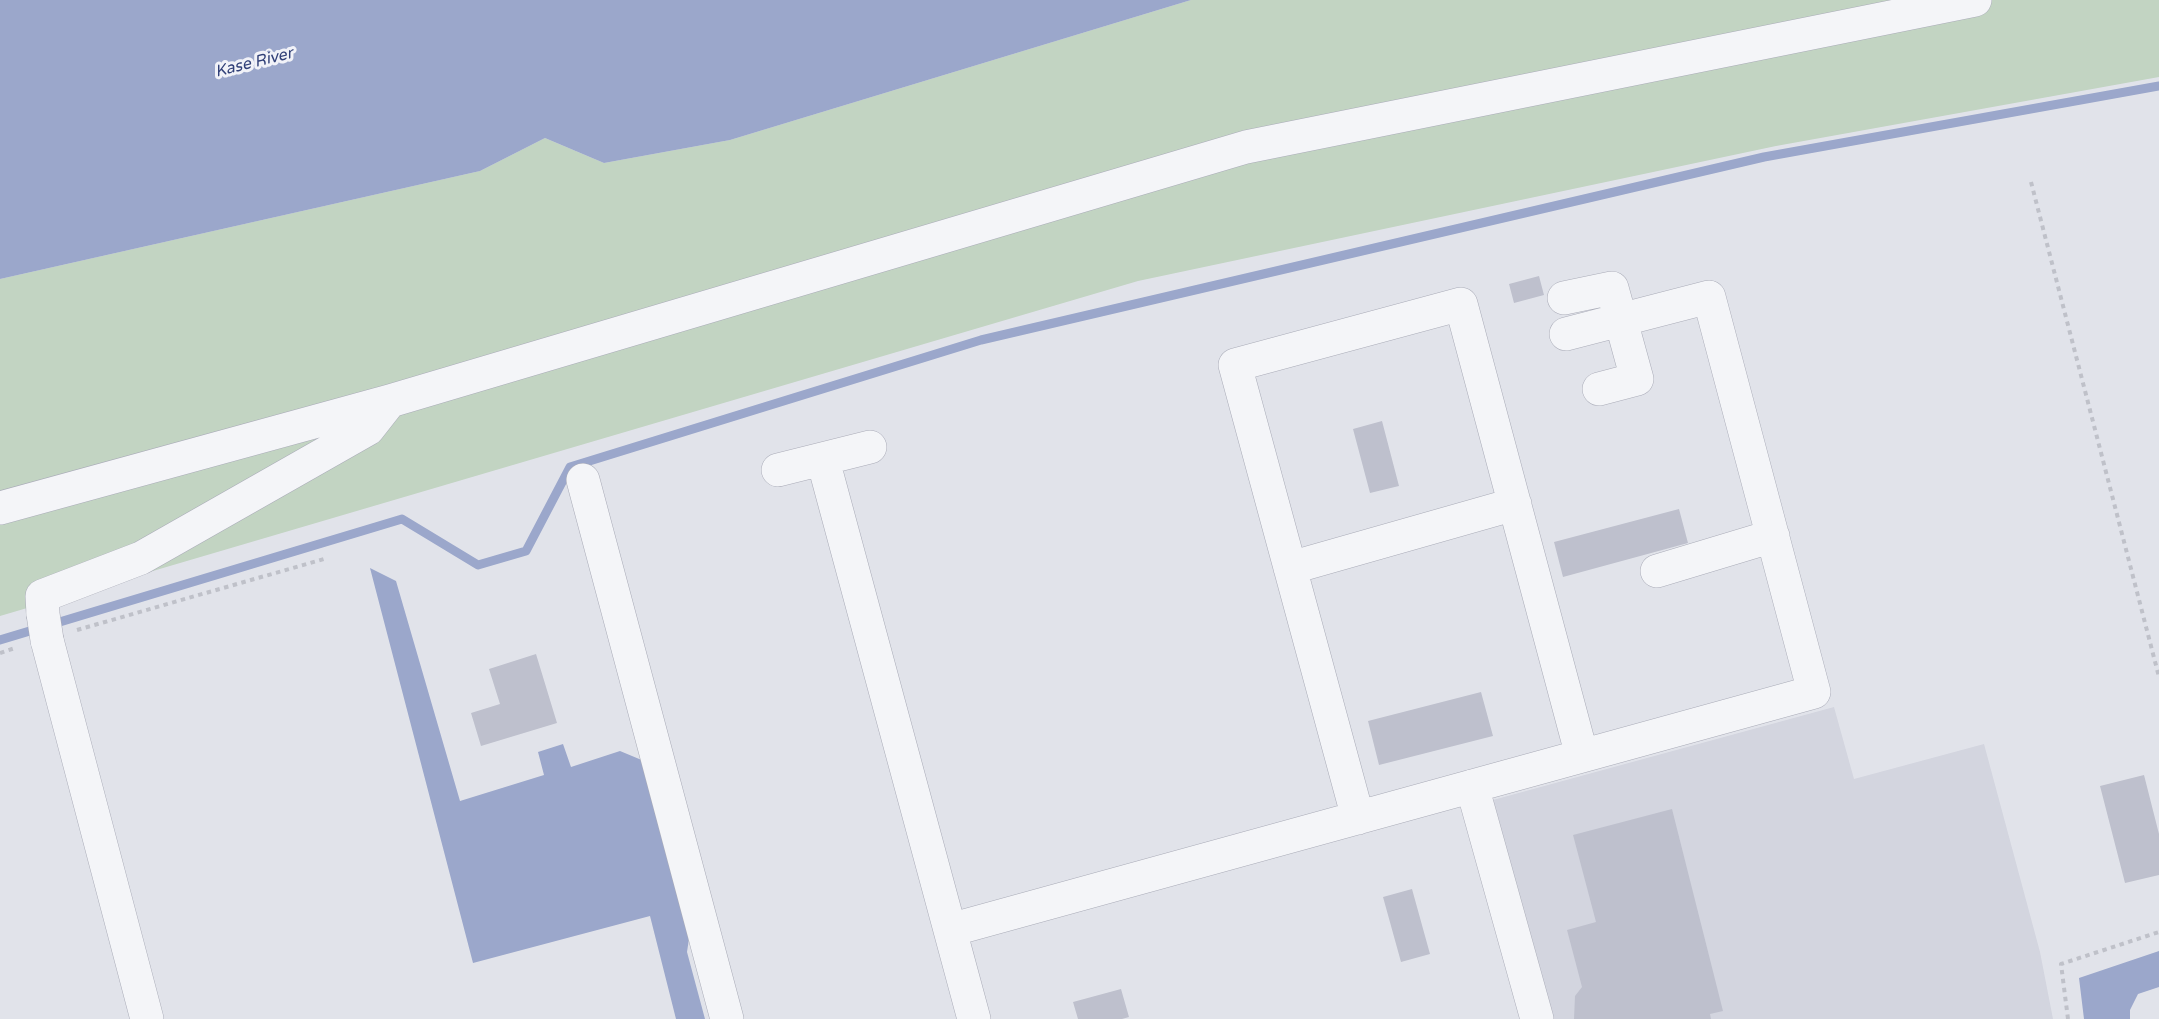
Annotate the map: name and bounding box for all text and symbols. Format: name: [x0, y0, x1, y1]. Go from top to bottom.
water label: Kase River: [213, 44, 295, 82]

